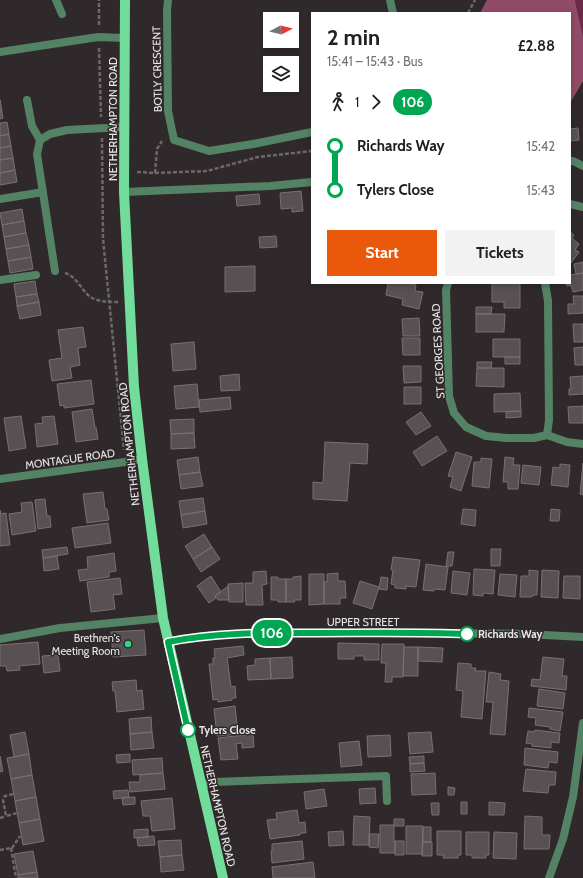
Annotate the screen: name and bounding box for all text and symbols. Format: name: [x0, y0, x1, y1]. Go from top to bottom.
north arrow: [263, 12, 299, 48]
map controls: [263, 12, 299, 92]
text: 2 min: [327, 24, 380, 51]
street label: BOTLY CRESCENT: [149, 26, 165, 112]
text: £2.88: [518, 37, 555, 55]
text: 15:41 – 15:43 · Bus: [327, 53, 423, 69]
button: layers: [263, 56, 299, 92]
street label: NETHERHAMPTON ROAD: [106, 57, 120, 181]
icon: walk: [327, 91, 349, 113]
icon: forward: [365, 91, 387, 113]
text: 106: [401, 93, 424, 111]
text: 1: [355, 94, 359, 110]
text: Richards Way: [357, 137, 445, 155]
text: 15:42: [527, 138, 555, 154]
text: Tylers Close: [357, 181, 434, 199]
text: 15:43: [526, 182, 555, 198]
button: Start: [327, 230, 437, 276]
button: Tickets: [445, 230, 555, 276]
street label: ST GEORGES ROAD: [429, 303, 447, 399]
street label: NETHERHAMPTON ROAD: [116, 382, 142, 506]
street label: MONTAGUE ROAD: [24, 446, 116, 472]
street label: UPPER STREET: [327, 615, 399, 629]
line badge: 106: [249, 620, 295, 646]
text: 106: [261, 624, 283, 642]
marker: Richards Way: [459, 626, 475, 642]
place label: Richards Way: [478, 627, 542, 641]
place label: Brethren's Meeting Room: [52, 631, 120, 658]
marker: Brethren's Meeting Room: [123, 639, 133, 649]
marker: Tylers Close: [180, 722, 196, 738]
place label: Tylers Close: [199, 723, 256, 737]
street label: NETHERHAMPTON ROAD: [197, 744, 239, 868]

